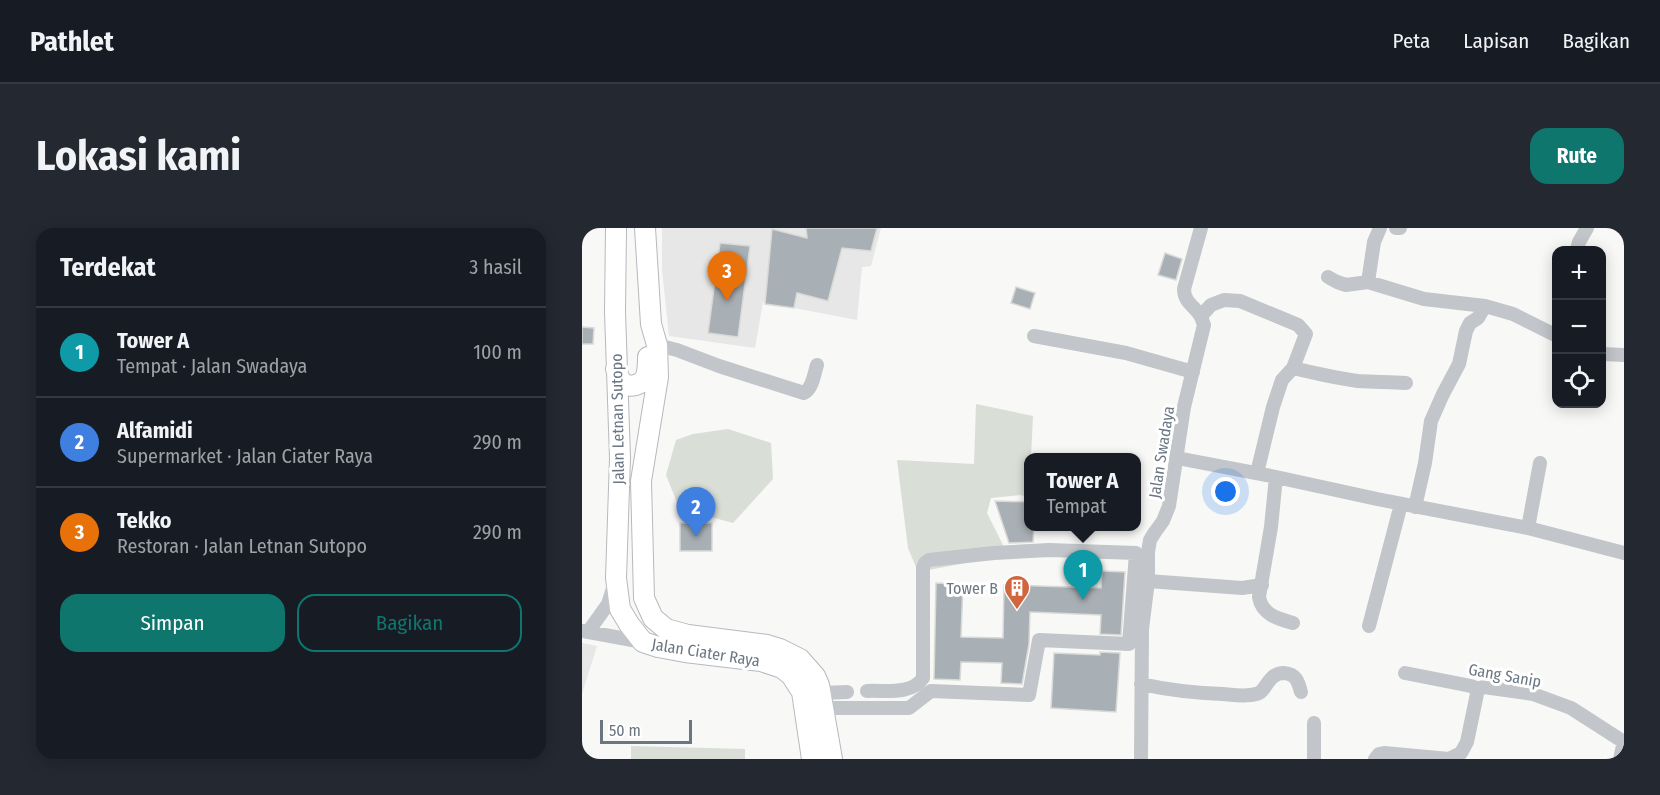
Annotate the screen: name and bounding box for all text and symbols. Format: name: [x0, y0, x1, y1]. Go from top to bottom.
text: Pathlet: [30, 25, 114, 58]
text: Peta: [1393, 28, 1430, 54]
text: Lapisan: [1463, 28, 1529, 54]
text: Bagikan: [1562, 28, 1630, 54]
button: Rute: [1530, 128, 1624, 184]
text: Lokasi kami: [36, 131, 241, 181]
map controls: [1552, 246, 1606, 408]
button: +: [1552, 246, 1606, 300]
pin: 3: [708, 251, 746, 301]
text: Terdekat: [60, 252, 156, 283]
text: 3 hasil: [469, 255, 522, 279]
button: −: [1552, 300, 1606, 354]
text: Tower A: [117, 327, 189, 354]
text: 1: [75, 340, 84, 364]
text: 100 m: [473, 340, 522, 364]
street label: Jalan Letnan Sutopo: [607, 353, 628, 485]
text: Tempat · Jalan Swadaya: [117, 354, 307, 378]
button: locate: [1552, 354, 1606, 408]
street label: Jalan Swadaya: [1145, 404, 1178, 500]
text: Alfamidi: [117, 417, 193, 444]
text: 2: [75, 430, 84, 454]
text: 290 m: [473, 430, 522, 454]
text: Supermarket · Jalan Ciater Raya: [117, 444, 373, 468]
popup: [1024, 453, 1141, 531]
text: Tower A: [1046, 467, 1119, 494]
your location: [1211, 477, 1240, 506]
pin: 2: [676, 488, 716, 537]
text: Tempat: [1046, 494, 1107, 518]
text: Tekko: [117, 507, 172, 534]
text: 3: [75, 520, 84, 544]
text: 290 m: [473, 520, 522, 544]
text: Restoran · Jalan Letnan Sutopo: [117, 534, 367, 558]
pin: 1: [1064, 550, 1102, 600]
building icon: Tower B: [1002, 573, 1032, 611]
place label: Tower B: [947, 579, 998, 598]
button: Simpan: [60, 594, 285, 652]
button: Bagikan: [297, 594, 522, 652]
street label: Jalan Ciater Raya: [650, 635, 762, 670]
street label: Gang Sanip: [1467, 660, 1543, 691]
scale bar: [600, 717, 692, 744]
text: 50 m: [609, 721, 641, 740]

